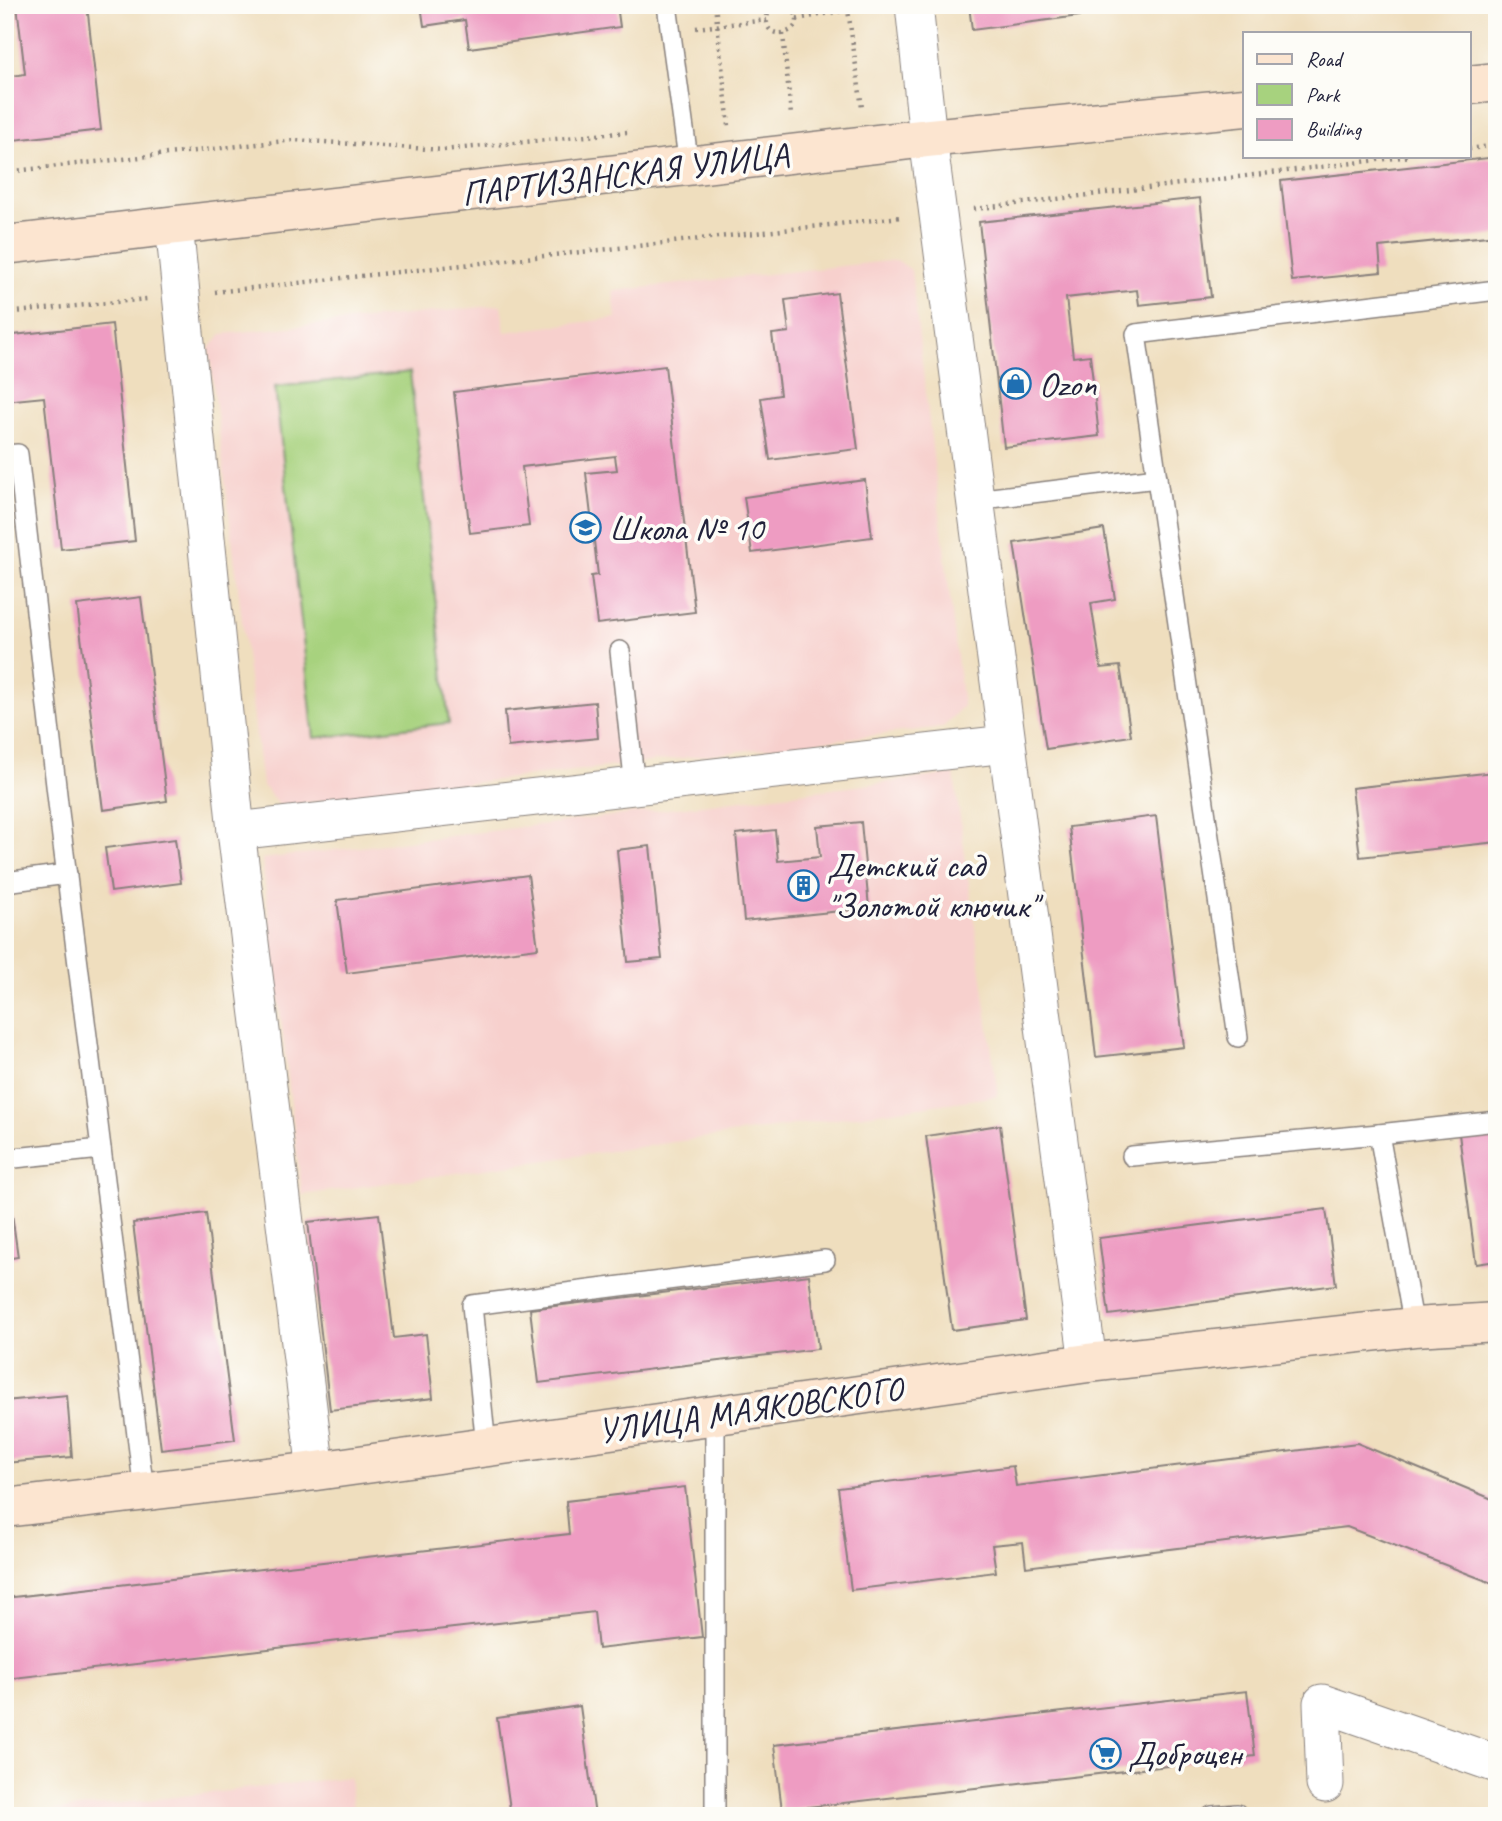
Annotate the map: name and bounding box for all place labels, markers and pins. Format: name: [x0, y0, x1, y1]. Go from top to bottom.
place label: Ozon: [1039, 362, 1097, 407]
shop icon: Ozon: [999, 367, 1033, 401]
place label: Школа № 10: [609, 506, 766, 551]
school or university icon: Школа № 10: [569, 511, 603, 545]
place label: Детский сад "Золотой ключик": [827, 843, 1044, 928]
building icon: Детский сад "Золотой ключик": [787, 868, 821, 902]
place label: Доброцен: [1128, 1731, 1244, 1776]
supermarket icon: Доброцен: [1088, 1736, 1122, 1770]

